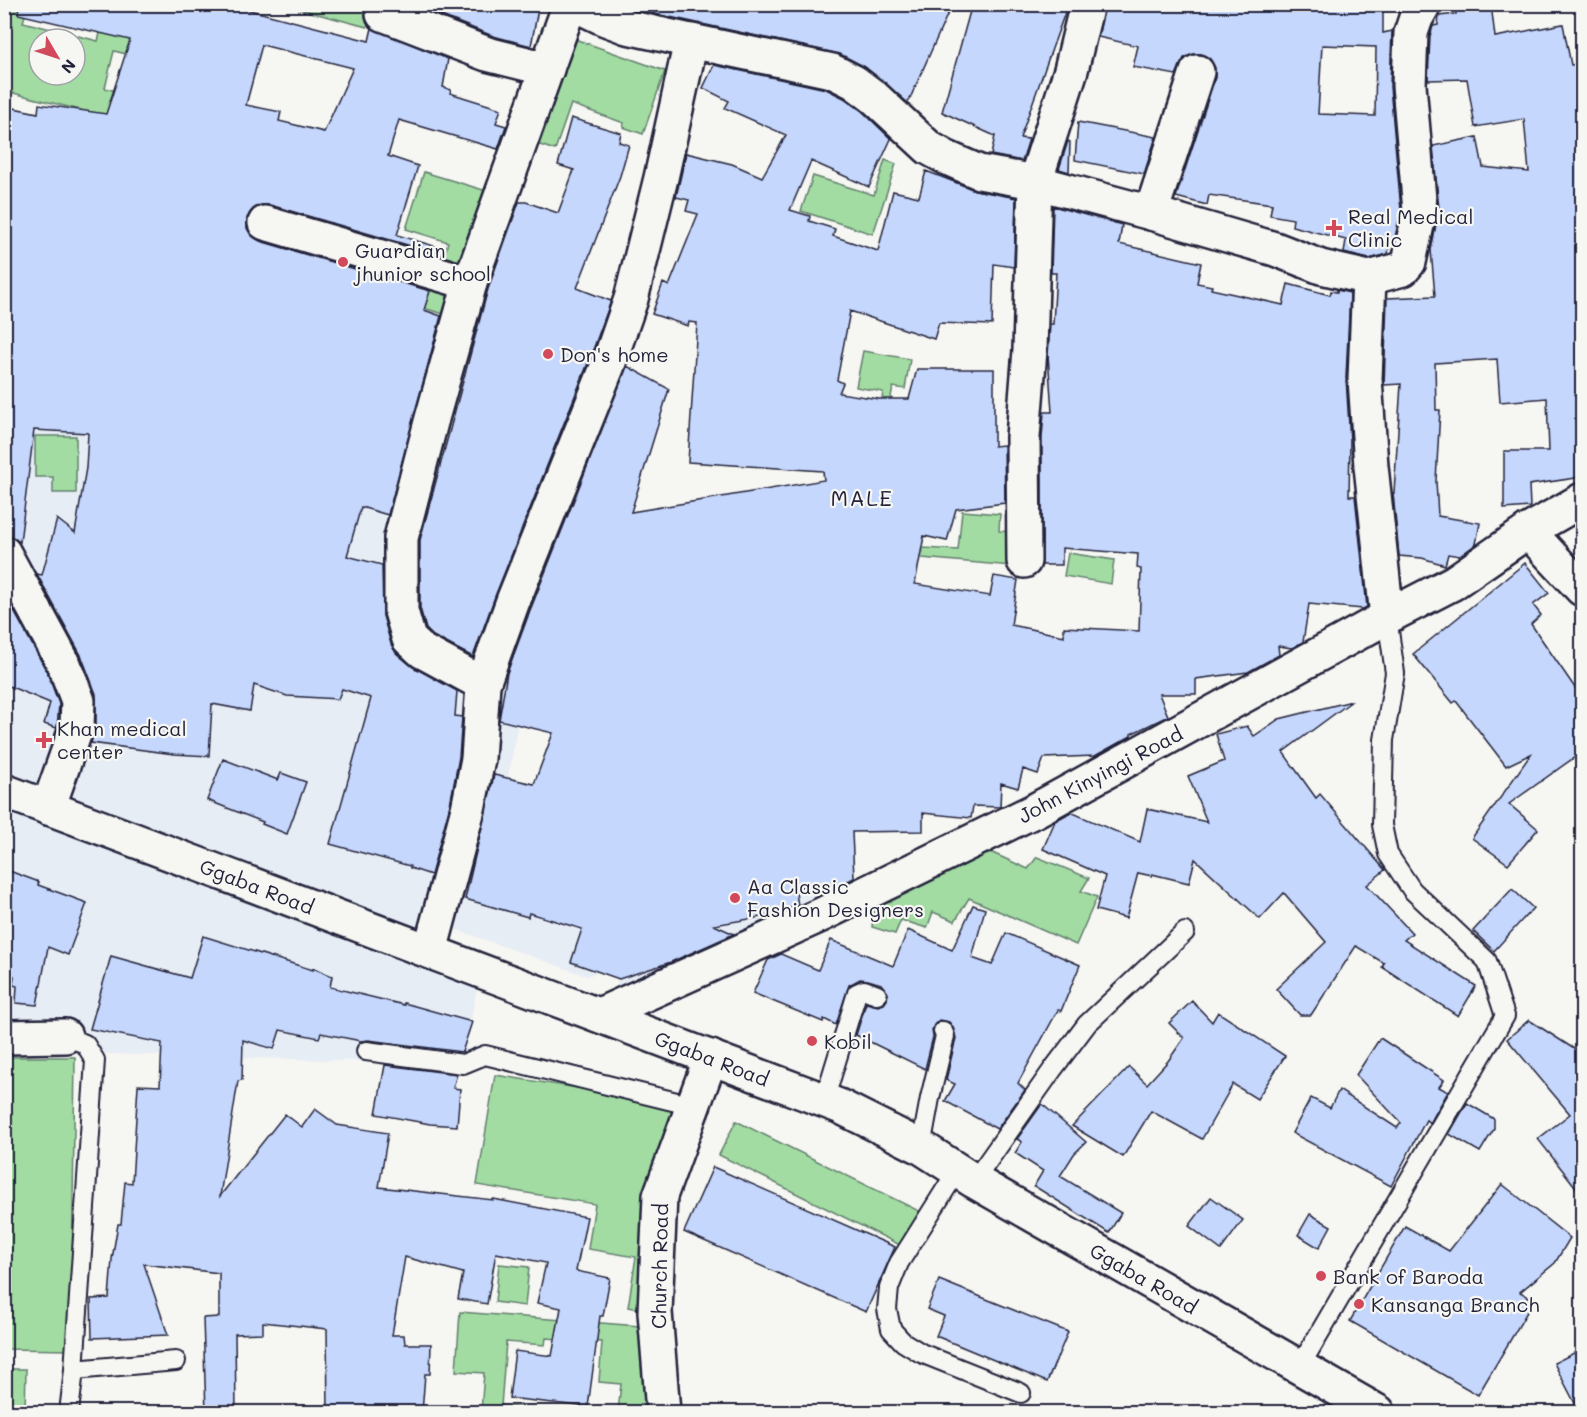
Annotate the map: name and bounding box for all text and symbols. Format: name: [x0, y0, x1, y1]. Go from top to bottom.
north arrow: [27, 27, 87, 87]
text: N: [57, 55, 81, 78]
place label: Real Medical Clinic: [1348, 203, 1473, 252]
marker: Real Medical Clinic: [1325, 219, 1343, 237]
place label: Guardian jhunior school: [353, 237, 491, 286]
marker: Guardian jhunior school: [336, 255, 350, 269]
place label: Don's home: [560, 341, 669, 367]
marker: Don's home: [541, 347, 555, 361]
district label: MALE: [831, 483, 893, 512]
place label: Khan medical center: [57, 715, 187, 764]
street label: John Kinyingi Road: [1013, 720, 1187, 828]
marker: Khan medical center: [35, 731, 53, 749]
street label: Ggaba Road: [196, 852, 318, 920]
place label: Aa Classic Fashion Designers: [747, 873, 924, 922]
marker: Aa Classic Fashion Designers: [728, 891, 742, 905]
street label: Ggaba Road: [651, 1024, 773, 1092]
place label: Kobil: [824, 1028, 872, 1054]
marker: Kobil: [805, 1034, 819, 1048]
street label: Church Road: [645, 1203, 673, 1329]
street label: Ggaba Road: [1085, 1237, 1203, 1319]
place label: Bank of Baroda: [1333, 1263, 1484, 1289]
marker: Bank of Baroda: [1314, 1269, 1328, 1283]
place label: Kansanga Branch: [1371, 1291, 1539, 1317]
marker: Kansanga Branch: [1352, 1297, 1366, 1311]

